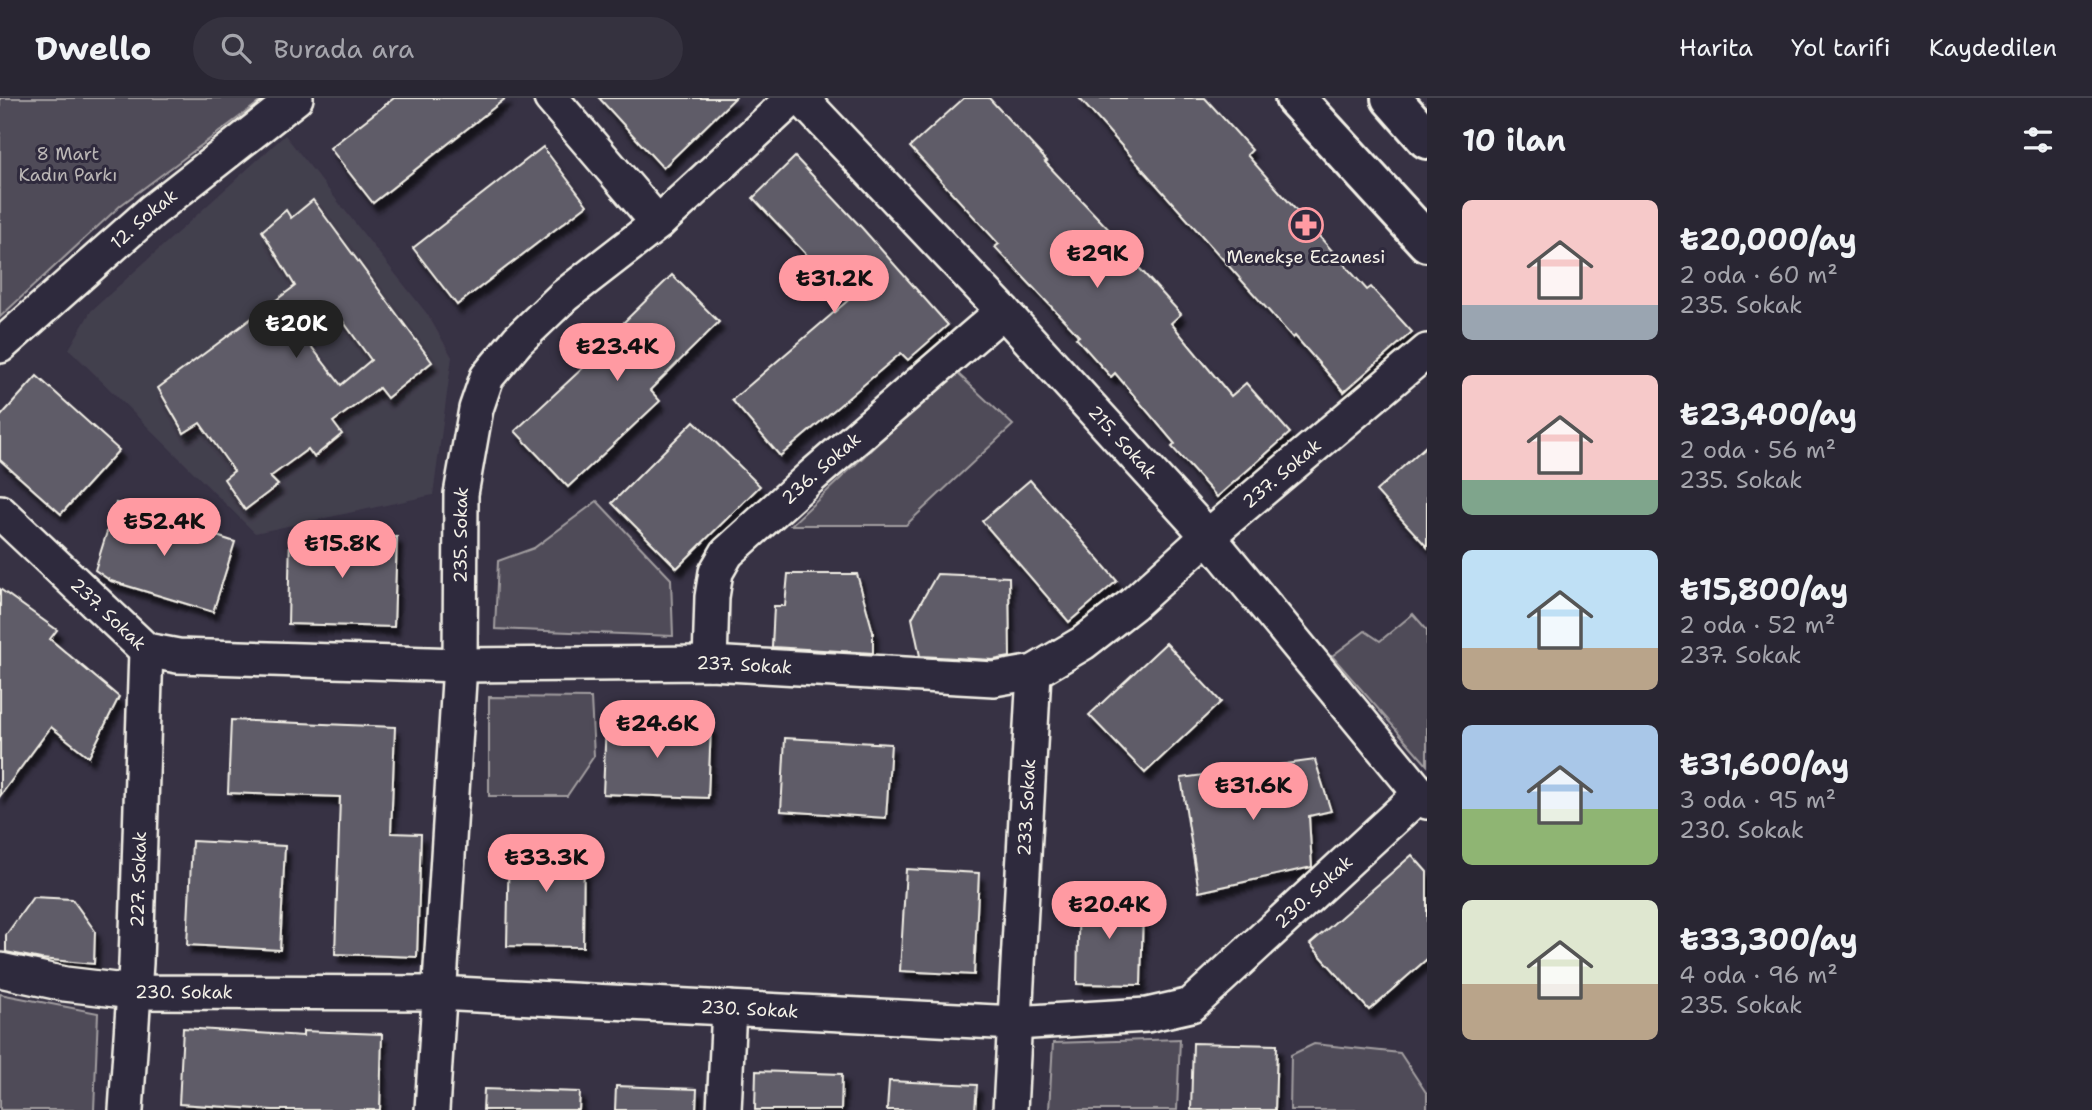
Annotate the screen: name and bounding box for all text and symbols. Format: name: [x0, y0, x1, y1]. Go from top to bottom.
search box: [193, 17, 683, 80]
text: Dwello: [35, 26, 151, 71]
icon: search: [217, 29, 255, 67]
text: Burada ara: [273, 31, 414, 66]
text: Harita: [1679, 32, 1753, 64]
text: Yol tarifi: [1791, 32, 1891, 64]
text: Kaydedilen: [1929, 32, 2057, 64]
text: 10 ilan: [1462, 120, 1566, 161]
icon: filters: [2019, 121, 2057, 159]
park label: 8 Mart Kadın Parkı: [19, 142, 117, 187]
street label: 12. Sokak: [105, 184, 182, 254]
pharmacy icon: Menekşe Eczanesi: [1287, 206, 1325, 244]
text: ₺20,000/ay: [1679, 219, 1857, 260]
icon: home: [1518, 228, 1602, 312]
pin: ₺29K: [1056, 230, 1138, 290]
text: ₺29K: [1066, 238, 1128, 268]
place label: Menekşe Eczanesi: [1227, 245, 1385, 269]
pin: ₺31.2K: [777, 256, 891, 315]
text: 2 oda · 60 m²: [1679, 260, 1838, 290]
text: ₺31.2K: [795, 263, 873, 293]
text: 235. Sokak: [1679, 290, 1802, 320]
pin: ₺20K: [255, 300, 337, 360]
text: ₺20K: [265, 308, 327, 338]
pin: ₺23.4K: [560, 324, 674, 383]
text: ₺23.4K: [575, 331, 659, 361]
text: ₺23,400/ay: [1679, 394, 1857, 435]
street label: 215. Sokak: [1083, 400, 1162, 484]
icon: home: [1518, 403, 1602, 487]
street label: 236. Sokak: [776, 427, 866, 510]
street label: 237. Sokak: [1238, 433, 1326, 514]
text: 2 oda · 56 m²: [1679, 435, 1836, 465]
text: 235. Sokak: [1679, 465, 1802, 495]
street label: 235. Sokak: [448, 485, 474, 583]
pin: ₺52.4K: [107, 498, 221, 558]
text: ₺52.4K: [123, 506, 205, 536]
pin: ₺15.8K: [285, 520, 399, 580]
text: ₺15.8K: [303, 528, 381, 558]
text: ₺15,800/ay: [1679, 569, 1848, 610]
street label: 237. Sokak: [65, 573, 151, 656]
icon: home: [1518, 578, 1602, 662]
text: 2 oda · 52 m²: [1679, 610, 1835, 640]
text: 237. Sokak: [1679, 640, 1802, 670]
street label: 237. Sokak: [696, 651, 793, 680]
pin: ₺24.6K: [600, 700, 714, 760]
text: ₺24.6K: [615, 708, 699, 738]
text: ₺31,600/ay: [1679, 744, 1849, 785]
icon: home: [1518, 753, 1602, 837]
street label: 233. Sokak: [1012, 758, 1041, 857]
pin: ₺31.6K: [1196, 762, 1310, 822]
text: ₺31.6K: [1214, 770, 1292, 800]
text: 3 oda · 95 m²: [1679, 785, 1836, 815]
text: 230. Sokak: [1679, 815, 1804, 845]
street label: 227. Sokak: [125, 831, 152, 928]
pin: ₺33.3K: [489, 834, 603, 894]
text: ₺33.3K: [504, 842, 588, 872]
street label: 230. Sokak: [1270, 850, 1358, 934]
pin: ₺20.4K: [1052, 882, 1166, 941]
text: ₺20.4K: [1068, 889, 1150, 919]
text: ₺33,300/ay: [1679, 919, 1858, 960]
icon: home: [1518, 928, 1602, 1012]
text: 4 oda · 96 m²: [1679, 960, 1838, 990]
street label: 230. Sokak: [135, 980, 233, 1004]
text: 235. Sokak: [1679, 990, 1802, 1020]
street label: 230. Sokak: [700, 995, 799, 1024]

